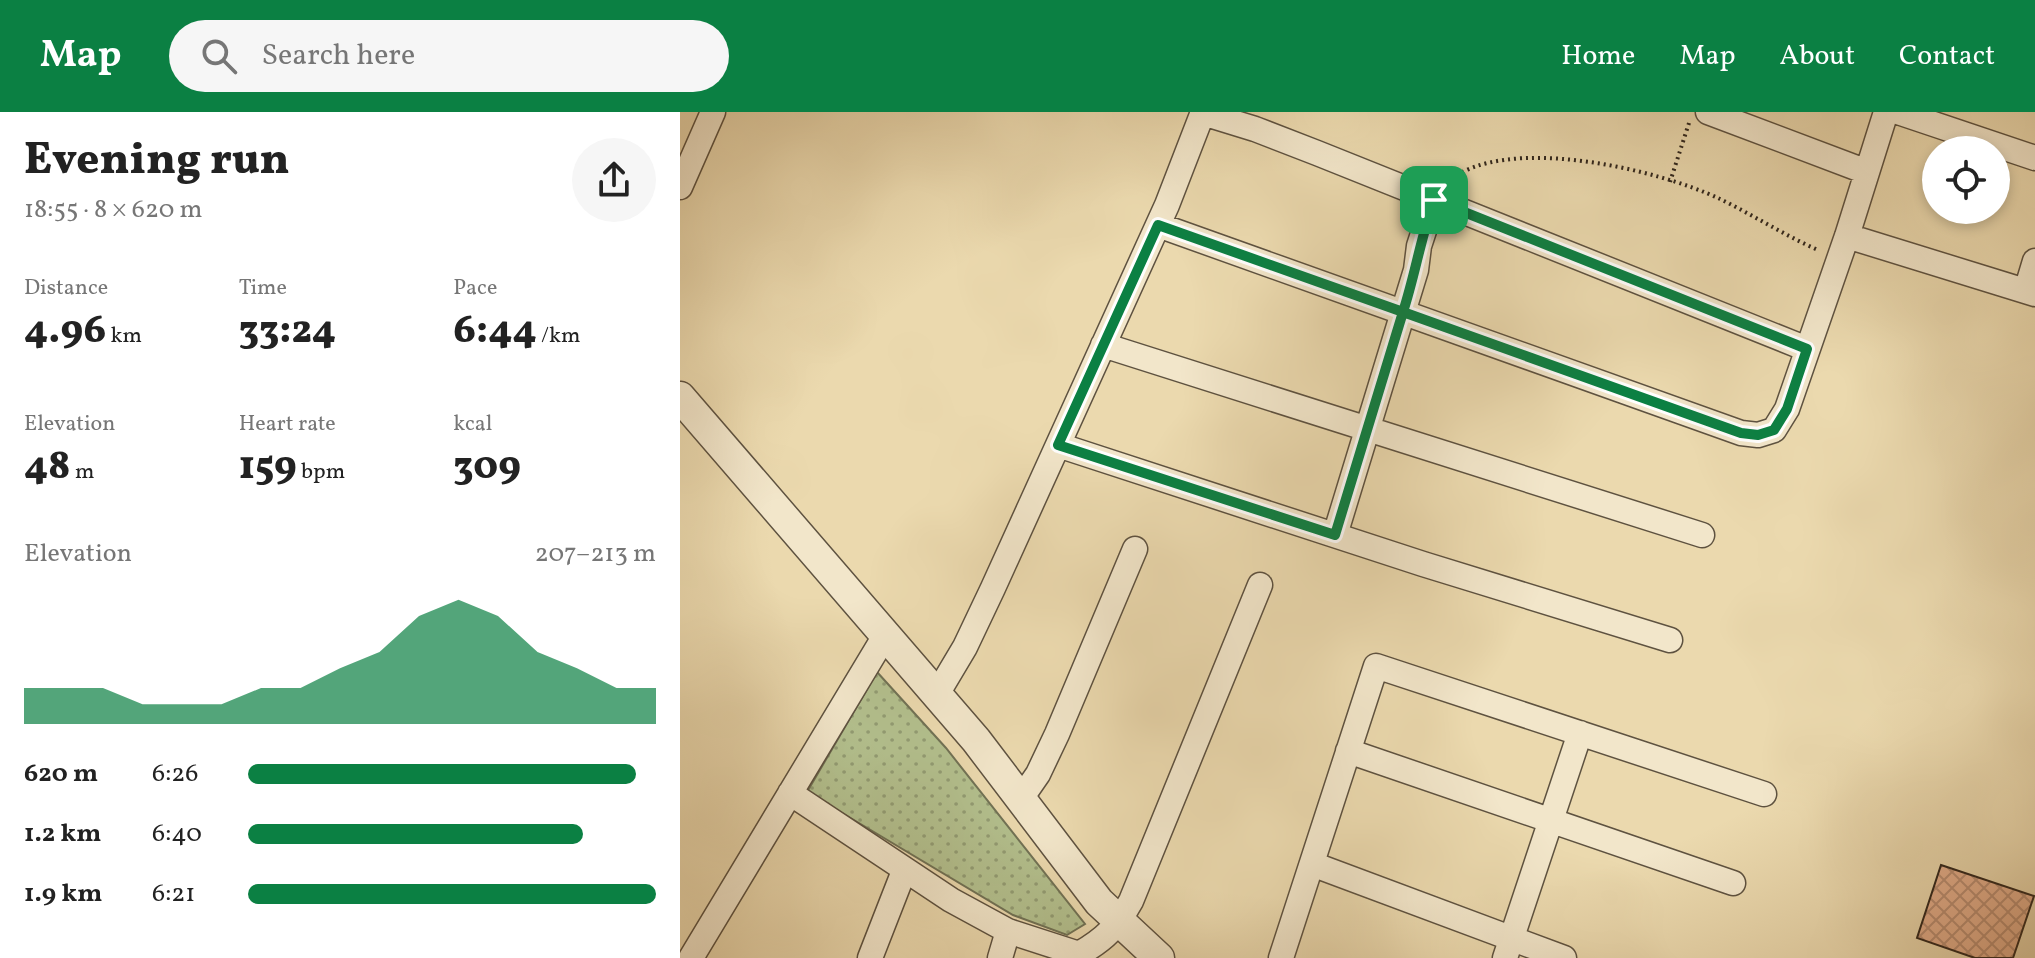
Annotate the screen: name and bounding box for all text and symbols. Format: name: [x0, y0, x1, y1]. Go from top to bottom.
search box: [169, 20, 729, 92]
text: Map: [40, 30, 121, 83]
icon: search: [197, 34, 241, 78]
text: Search here: [261, 35, 415, 77]
text: Home: [1561, 37, 1635, 76]
text: Map: [1679, 37, 1735, 76]
text: About: [1779, 37, 1855, 76]
text: Contact: [1899, 37, 1995, 76]
text: Evening run: [24, 131, 290, 192]
map controls: [1922, 136, 2010, 224]
button: locate: [1922, 136, 2010, 224]
button: share: [572, 138, 656, 222]
pin: [1400, 166, 1468, 234]
icon: arrive: [1412, 178, 1456, 222]
text: 18:55 · 8 × 620 m: [24, 192, 203, 228]
text: Distance: [24, 273, 108, 304]
text: Time: [239, 273, 287, 304]
text: Pace: [453, 273, 497, 304]
text: 4.96: [24, 304, 106, 360]
text: 33:24: [239, 304, 336, 360]
text: 6:44: [453, 304, 537, 360]
text: km: [106, 321, 142, 352]
text: /km: [537, 321, 581, 352]
text: Elevation: [24, 409, 115, 440]
text: Heart rate: [239, 409, 336, 440]
text: kcal: [453, 409, 492, 440]
text: 48: [24, 440, 70, 496]
text: 159: [239, 440, 297, 496]
text: 309: [453, 440, 521, 496]
text: m: [70, 457, 94, 488]
text: bpm: [297, 457, 345, 488]
text: Elevation: [24, 536, 132, 572]
text: 207–213 m: [535, 536, 656, 572]
text: 620 m: [24, 756, 98, 792]
text: 6:26: [152, 756, 198, 792]
text: 1.2 km: [24, 816, 101, 852]
text: 6:40: [152, 816, 202, 852]
text: 1.9 km: [24, 876, 102, 912]
text: 6:21: [152, 876, 195, 912]

